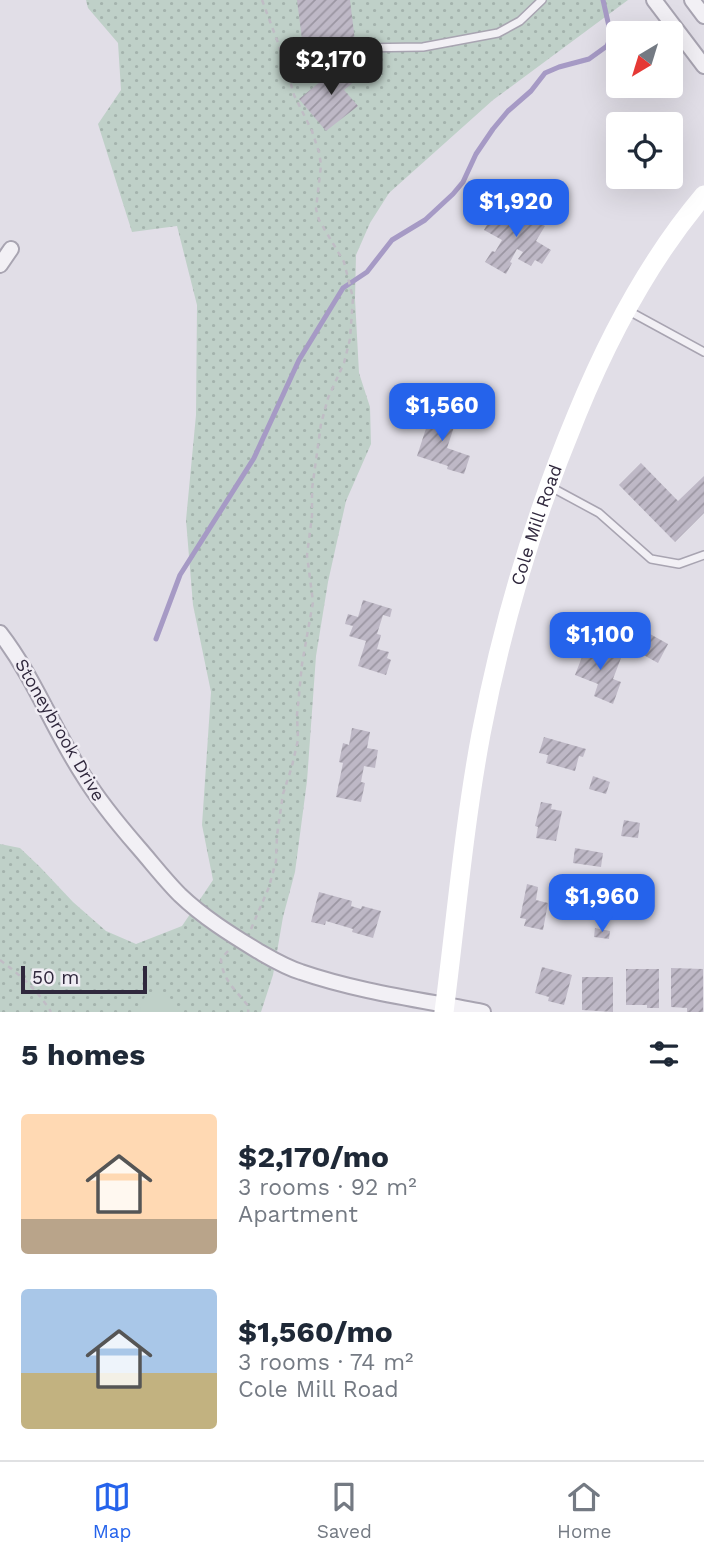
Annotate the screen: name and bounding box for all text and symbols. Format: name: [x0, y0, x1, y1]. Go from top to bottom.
north arrow: [606, 21, 682, 98]
map controls: [606, 21, 683, 189]
pin: $2,170: [274, 38, 388, 97]
text: $2,170: [296, 46, 366, 73]
button: locate: [606, 112, 683, 189]
pin: $1,920: [459, 180, 573, 239]
text: $1,920: [479, 188, 553, 215]
pin: $1,560: [385, 384, 499, 443]
text: $1,560: [405, 392, 479, 419]
street label: Cole Mill Road: [506, 461, 566, 588]
pin: $1,100: [543, 612, 657, 672]
text: $1,100: [566, 621, 634, 648]
street label: Stoneybrook Drive: [11, 655, 110, 805]
pin: $1,960: [545, 874, 659, 934]
text: $1,960: [565, 883, 639, 910]
scale bar: [21, 963, 147, 995]
text: 50 m: [32, 966, 79, 989]
icon: filters: [645, 1035, 683, 1073]
text: 5 homes: [21, 1037, 145, 1072]
text: $2,170/mo: [238, 1139, 389, 1174]
icon: home: [77, 1142, 161, 1226]
text: 3 rooms · 92 m²: [238, 1174, 417, 1201]
text: Apartment: [238, 1201, 358, 1228]
text: $1,560/mo: [238, 1314, 393, 1349]
icon: home: [77, 1317, 161, 1401]
text: 3 rooms · 74 m²: [238, 1349, 413, 1376]
text: Cole Mill Road: [238, 1376, 399, 1403]
tab: Map: [93, 1478, 131, 1543]
tab: Saved: [317, 1478, 372, 1543]
tab: Home: [557, 1478, 611, 1543]

